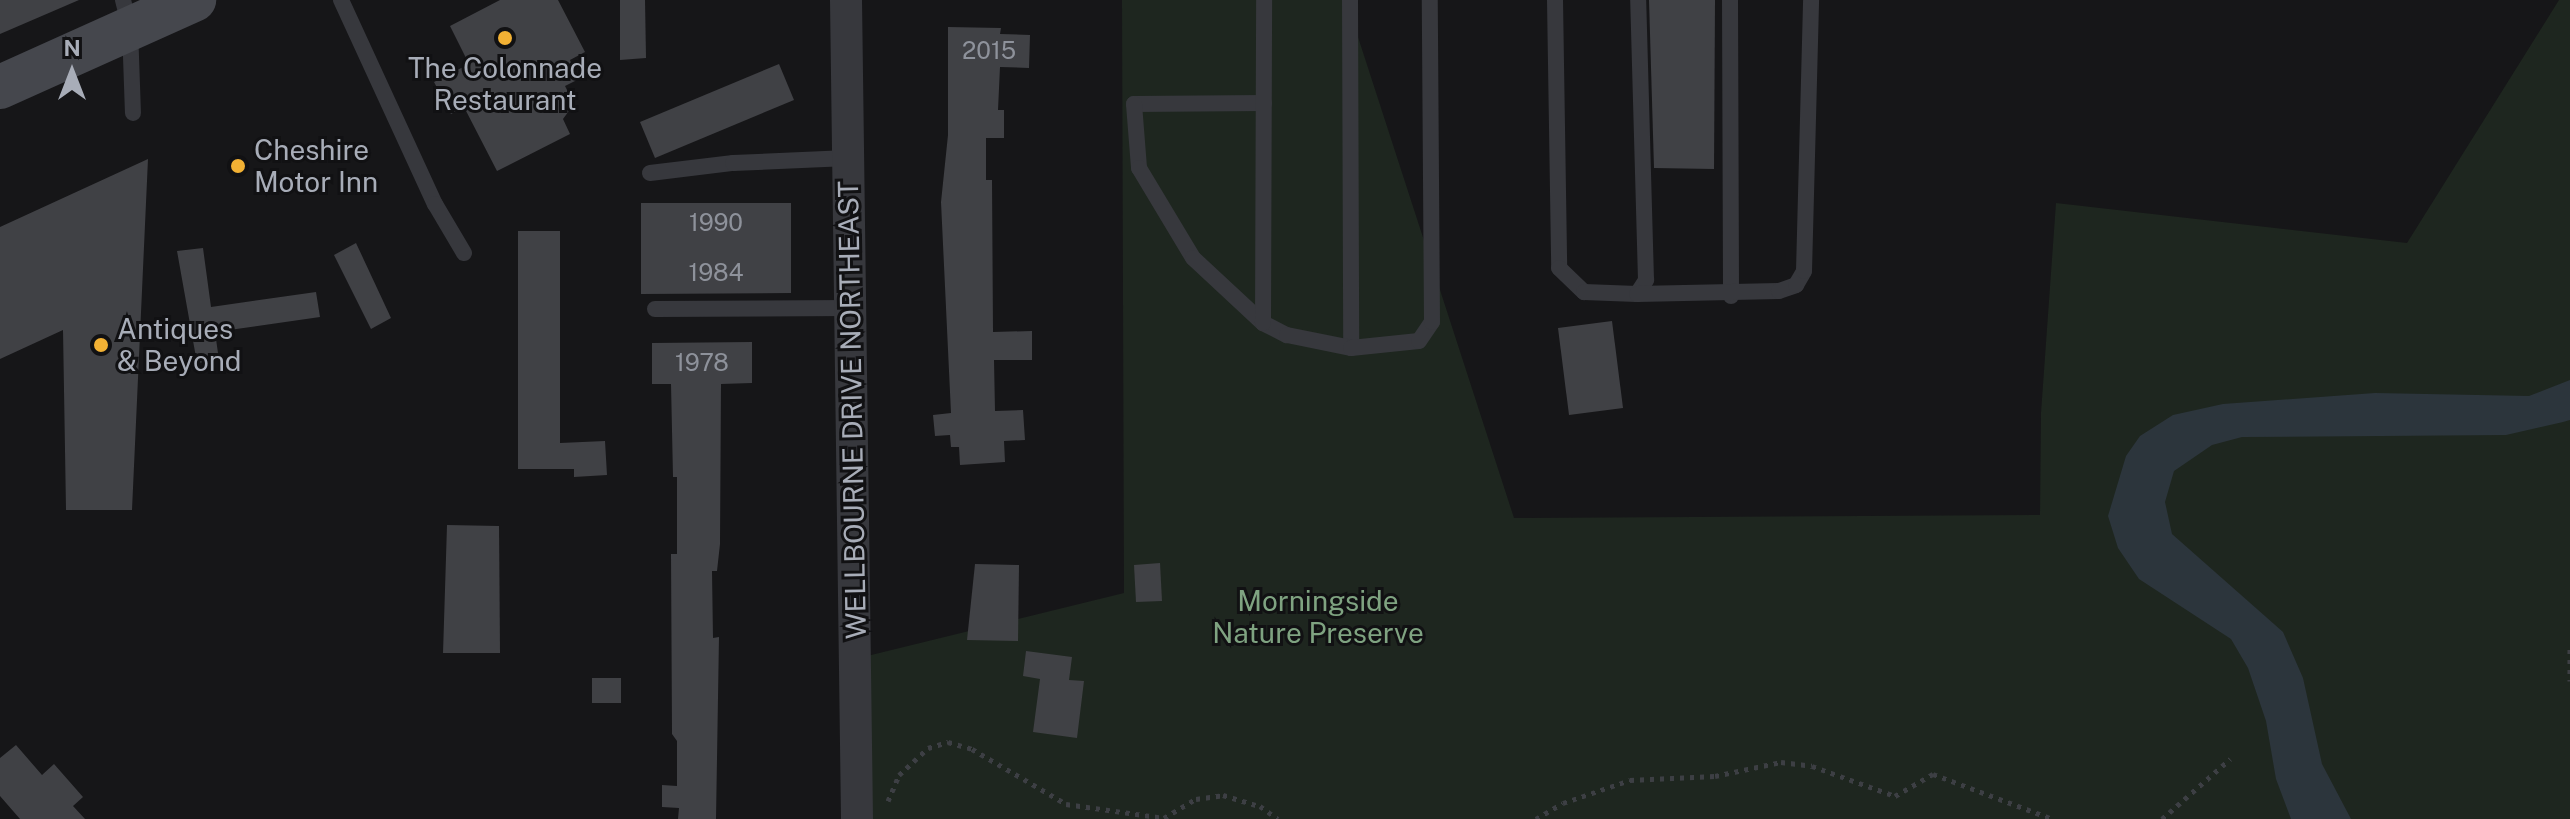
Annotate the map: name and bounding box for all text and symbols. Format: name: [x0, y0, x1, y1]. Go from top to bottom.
marker: The Colonnade Restaurant: [496, 29, 514, 47]
north arrow: [32, 32, 112, 112]
text: N: [63, 35, 81, 61]
house number: 2015: [962, 37, 1016, 65]
place label: The Colonnade Restaurant: [408, 51, 602, 117]
place label: Cheshire Motor Inn: [254, 133, 378, 199]
marker: Cheshire Motor Inn: [229, 157, 247, 175]
street label: WELLBOURNE DRIVE NORTHEAST: [831, 180, 873, 640]
house number: 1990: [689, 209, 743, 237]
house number: 1984: [688, 259, 744, 287]
place label: Antiques & Beyond: [117, 312, 242, 378]
marker: Antiques & Beyond: [92, 336, 110, 354]
house number: 1978: [675, 349, 729, 377]
park label: Morningside Nature Preserve: [1212, 584, 1424, 650]

